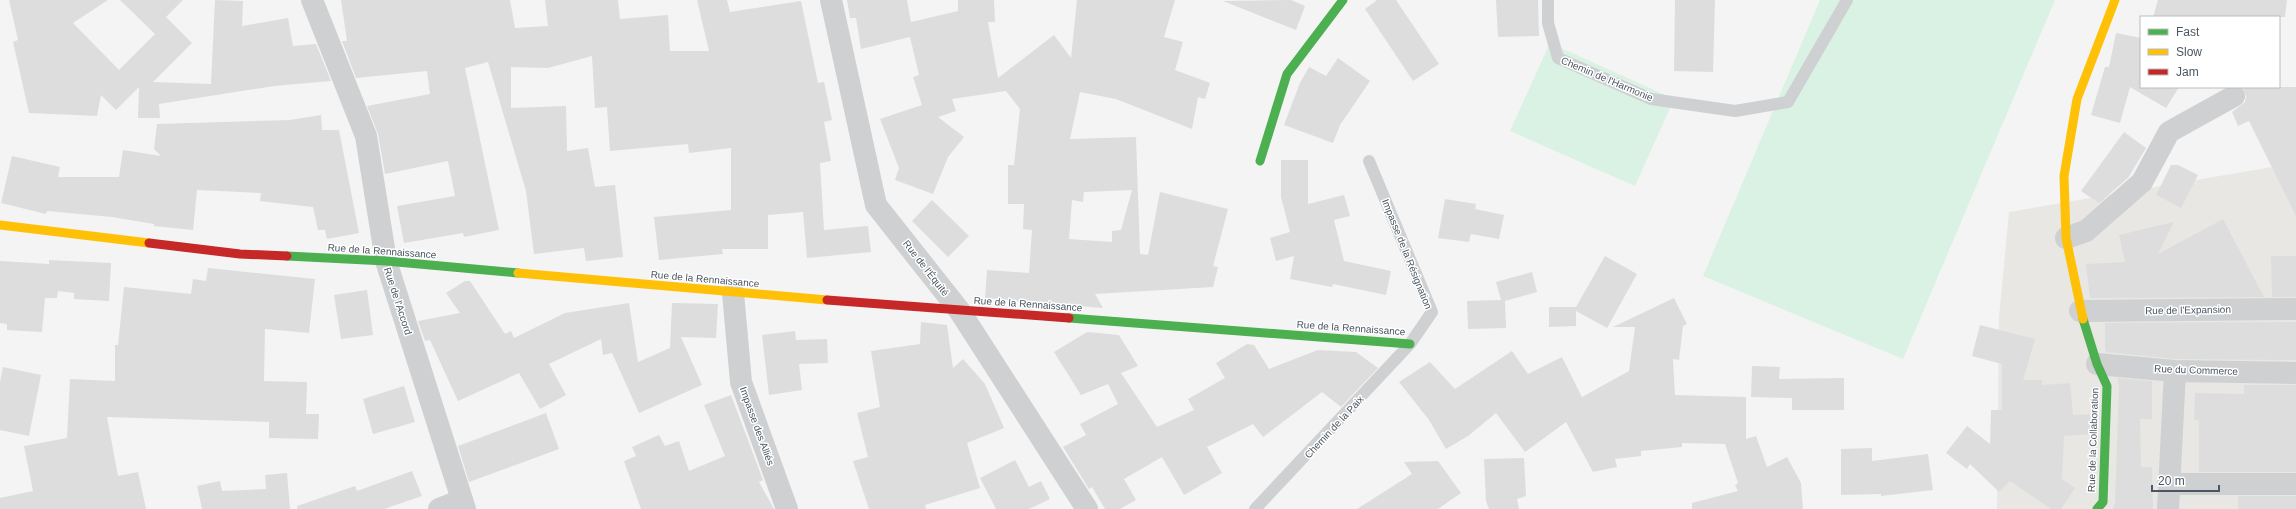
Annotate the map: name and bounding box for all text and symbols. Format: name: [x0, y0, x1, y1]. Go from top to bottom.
legend: [2140, 16, 2280, 88]
text: Fast: [2176, 25, 2200, 39]
text: Slow: [2176, 45, 2202, 59]
street label: Chemin de l'Harmonie: [1559, 55, 1655, 103]
text: Jam: [2176, 65, 2199, 79]
street label: Impasse de la Résignation: [1380, 197, 1434, 311]
street label: Rue de l'Équité: [901, 237, 952, 298]
street label: Rue de la Rennaissance: [327, 242, 437, 260]
street label: Rue de l'Accord: [382, 266, 414, 336]
street label: Rue de la Rennaissance: [650, 269, 760, 289]
street label: Rue de la Rennaissance: [973, 295, 1083, 313]
street label: Rue de l'Expansion: [2145, 304, 2231, 316]
street label: Rue de la Rennaissance: [1296, 319, 1406, 337]
street label: Rue du Commerce: [2154, 363, 2239, 377]
street label: Impasse des Alliés: [738, 385, 776, 467]
street label: Rue de la Collaboration: [2086, 388, 2100, 492]
street label: Chemin de la Paix: [1302, 394, 1366, 460]
scale bar: [2152, 467, 2219, 493]
text: 20 m: [2158, 474, 2185, 488]

